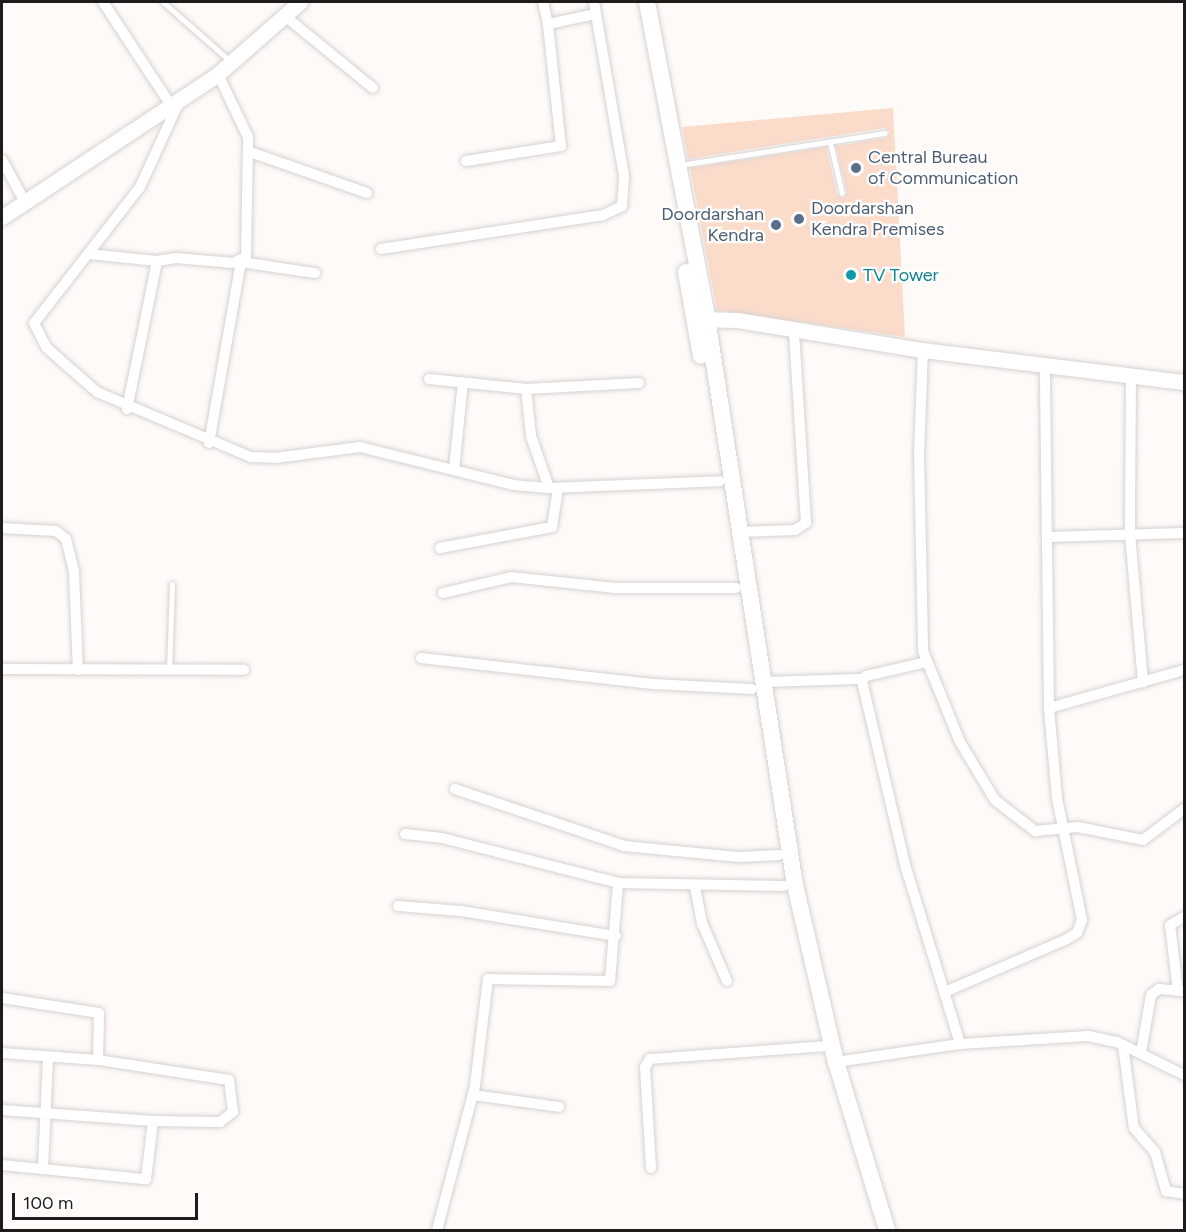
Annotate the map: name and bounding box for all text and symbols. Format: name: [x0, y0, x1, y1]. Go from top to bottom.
place label: Central Bureau of Communication: [868, 147, 1018, 190]
marker: Central Bureau of Communication: [849, 161, 863, 175]
place label: Doordarshan Kendra Premises: [811, 198, 944, 240]
place label: Doordarshan Kendra: [661, 204, 764, 246]
marker: Doordarshan Kendra Premises: [792, 212, 806, 226]
marker: Doordarshan Kendra: [769, 218, 783, 232]
place label: TV Tower: [863, 264, 939, 286]
marker: TV Tower: [844, 268, 858, 282]
scale bar: [15, 1181, 201, 1219]
text: 100 m: [23, 1192, 73, 1214]

